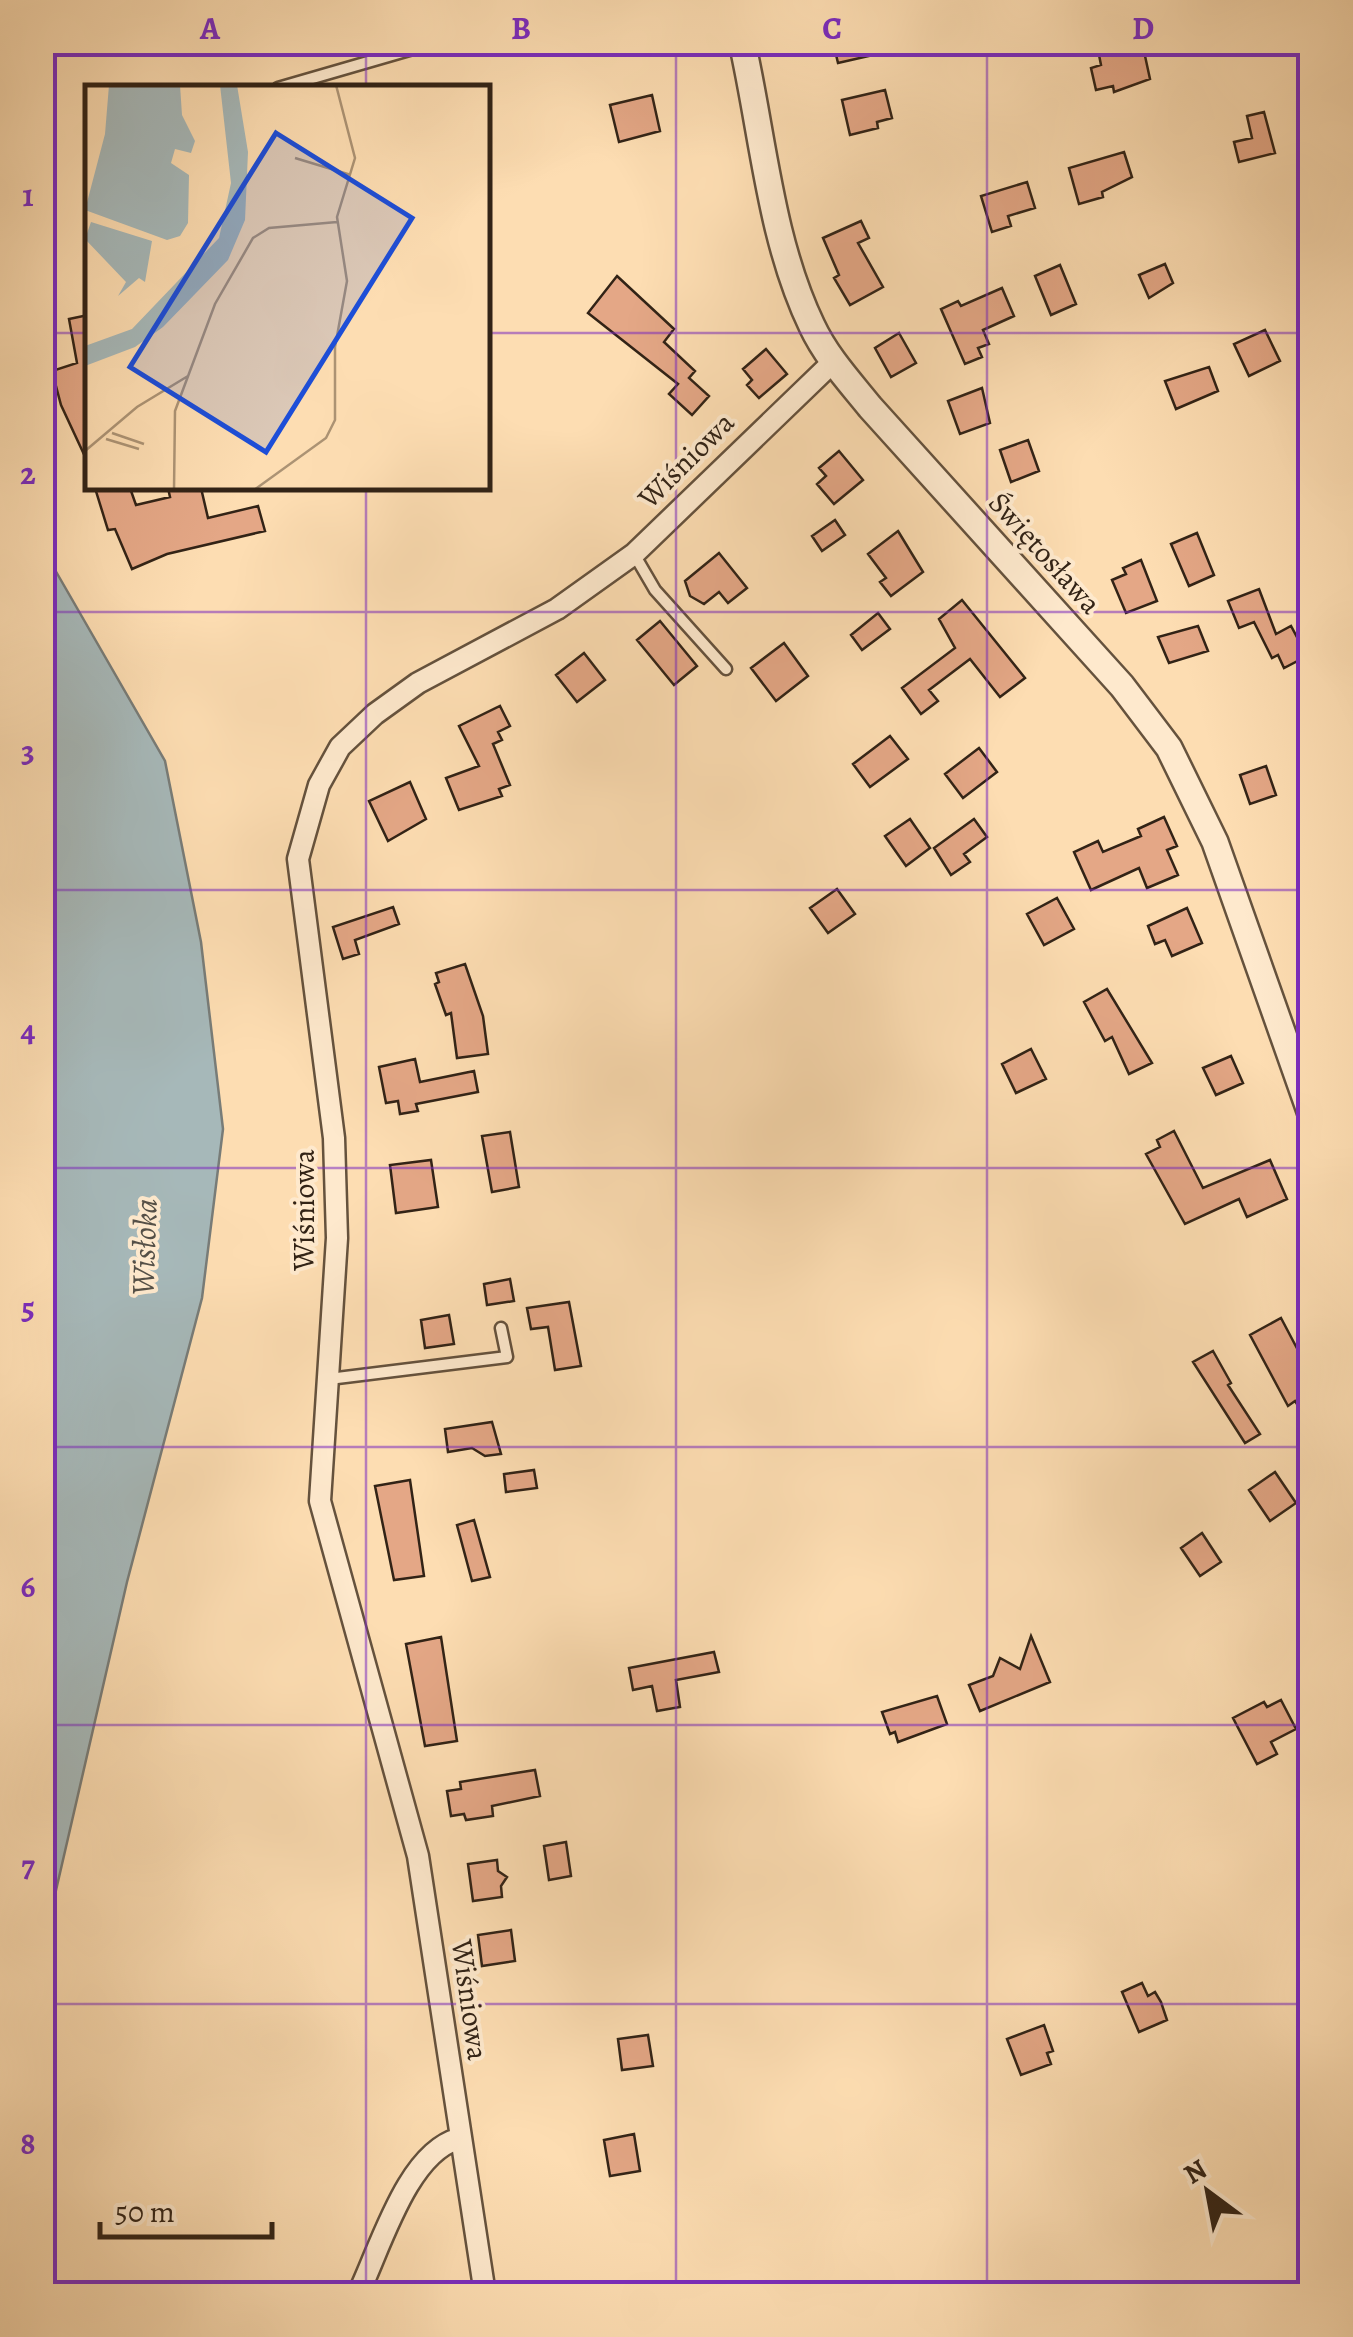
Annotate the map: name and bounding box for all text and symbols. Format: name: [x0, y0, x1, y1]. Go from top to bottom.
text: A: [199, 6, 221, 50]
text: B: [511, 6, 531, 50]
text: C: [822, 6, 842, 50]
text: D: [1132, 6, 1154, 50]
inset map: [85, 85, 490, 490]
text: 1: [22, 173, 34, 217]
street label: Wiśniowa: [628, 403, 743, 518]
text: 2: [20, 451, 36, 495]
street label: Świętosława: [979, 483, 1111, 623]
text: 3: [21, 729, 35, 773]
text: 4: [20, 1008, 36, 1052]
street label: Wiśniowa: [284, 1149, 324, 1272]
water label: Wisłoka: [120, 1198, 168, 1296]
text: 5: [21, 1286, 35, 1330]
text: 6: [21, 1564, 36, 1608]
text: 7: [21, 1843, 35, 1887]
street label: Wiśniowa: [442, 1936, 498, 2063]
text: 8: [20, 2121, 36, 2165]
north arrow: [1158, 2142, 1258, 2242]
text: N: [1177, 2150, 1214, 2193]
scale bar: [100, 2177, 272, 2239]
text: 50 m: [115, 2192, 175, 2232]

